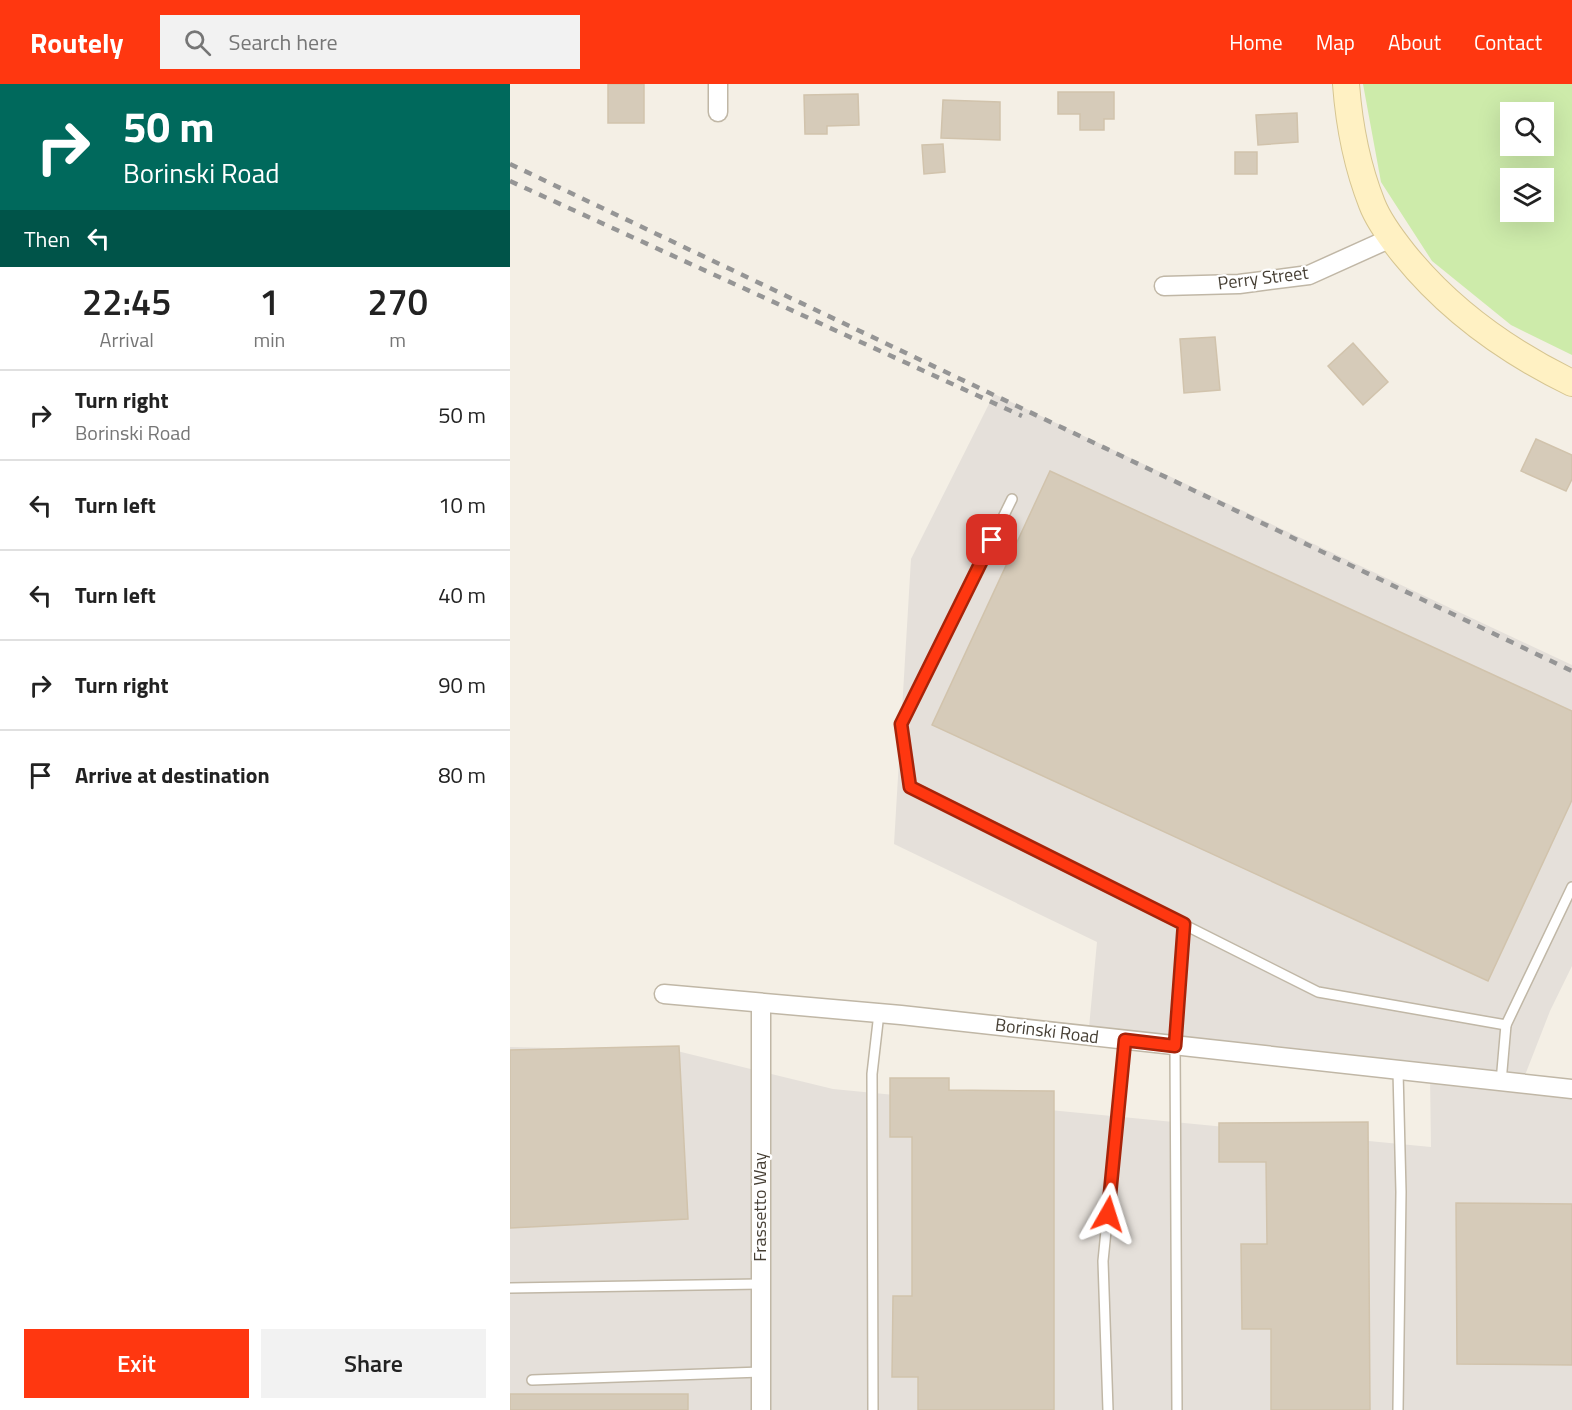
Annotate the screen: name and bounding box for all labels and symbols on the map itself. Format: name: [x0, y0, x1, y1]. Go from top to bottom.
street label: Perry Street: [1216, 258, 1311, 296]
pin: [966, 514, 1017, 565]
street label: Borinski Road: [994, 1011, 1100, 1050]
street label: Frassetto Way: [746, 1152, 773, 1262]
position arrow: [1076, 1182, 1140, 1246]

